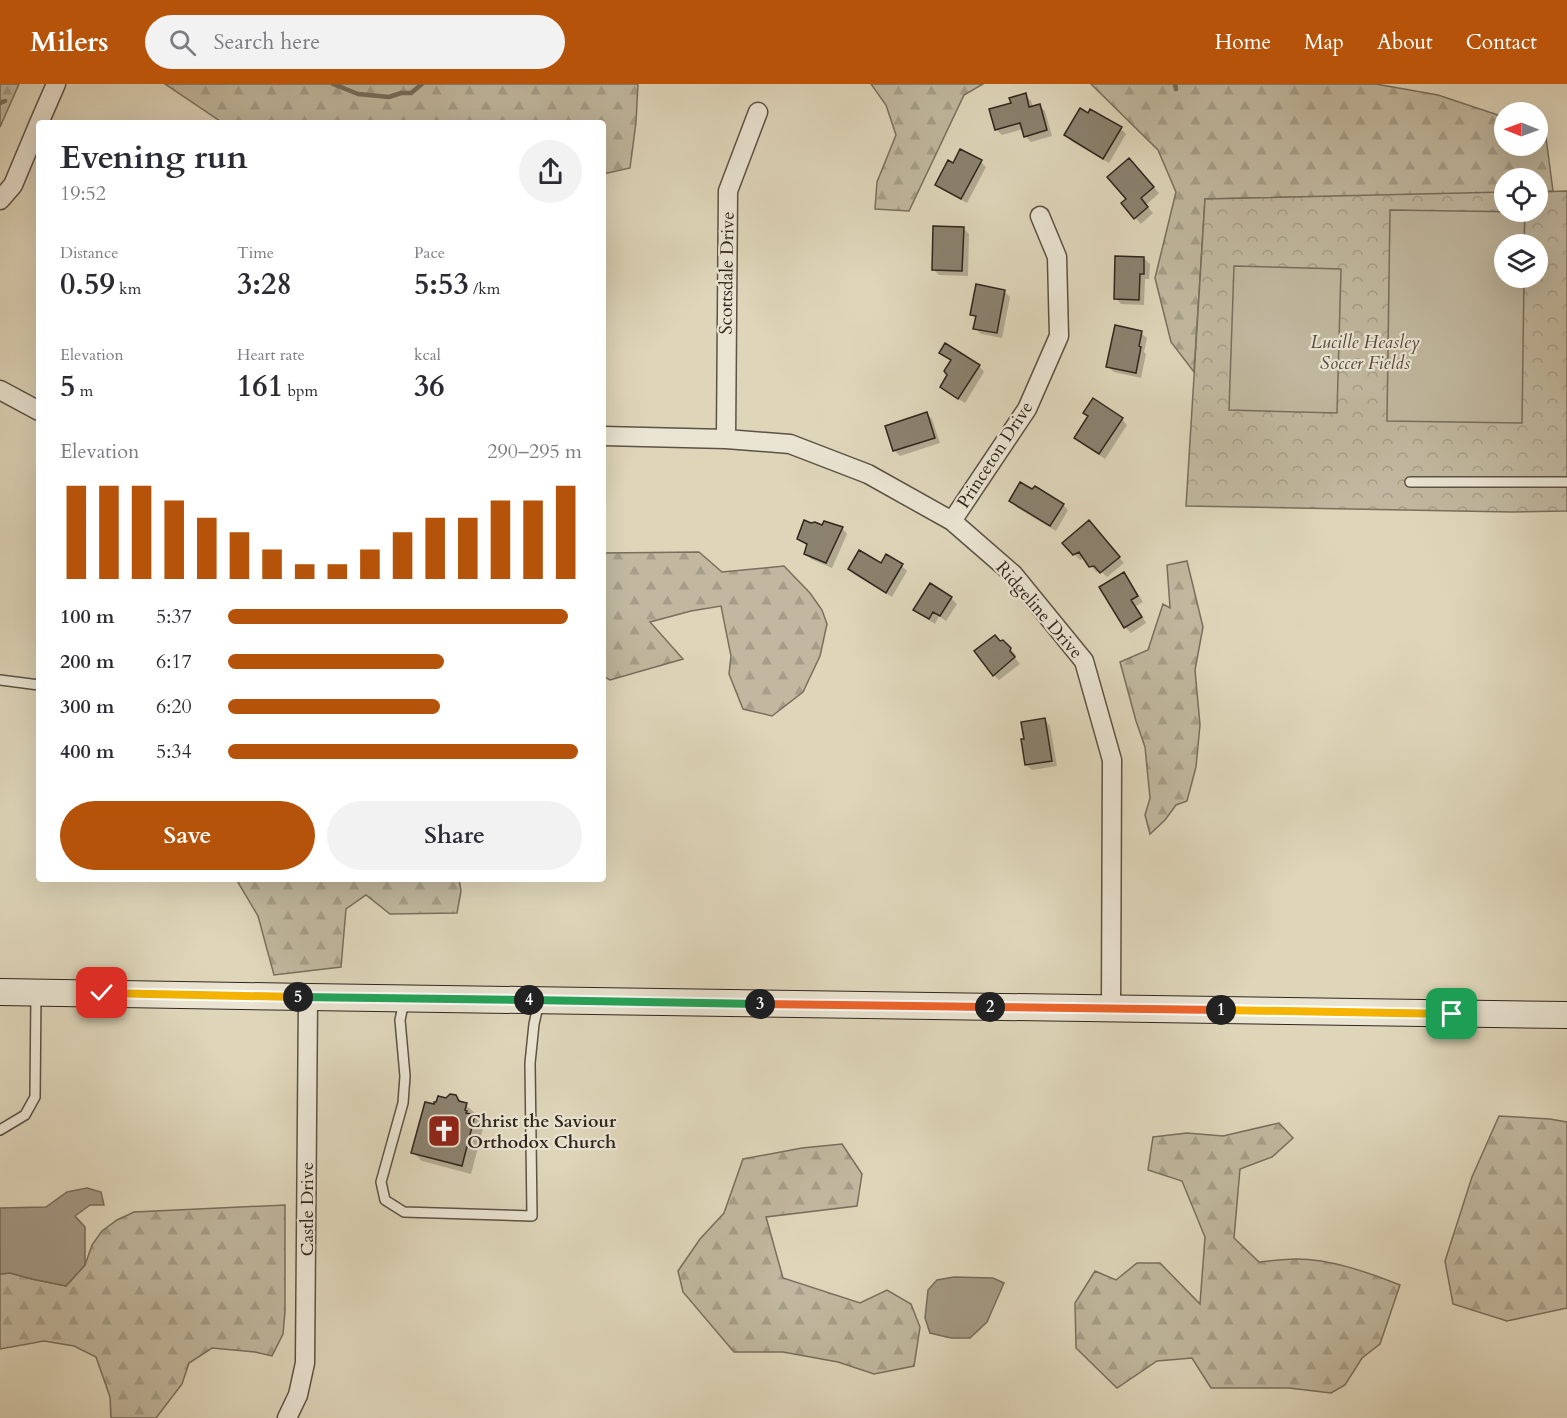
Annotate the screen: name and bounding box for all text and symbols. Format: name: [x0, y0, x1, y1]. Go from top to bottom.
search box: [145, 15, 565, 69]
text: Milers: [30, 23, 109, 61]
icon: search: [166, 26, 199, 59]
text: Search here: [214, 27, 320, 57]
text: Home: [1215, 28, 1271, 57]
text: Map: [1304, 28, 1344, 57]
text: About: [1377, 28, 1433, 57]
text: Contact: [1466, 28, 1537, 57]
north arrow: [1494, 102, 1548, 156]
map controls: [1494, 102, 1548, 288]
text: Evening run: [60, 135, 248, 180]
button: share: [519, 140, 582, 203]
button: locate: [1494, 168, 1548, 222]
text: 19:52: [60, 180, 106, 207]
street label: Scottsdale Drive: [713, 211, 741, 335]
button: layers: [1494, 234, 1548, 288]
text: Distance: [60, 242, 118, 264]
text: Time: [237, 242, 274, 264]
text: Pace: [414, 242, 445, 264]
text: 0.59: [60, 264, 115, 305]
text: 3:28: [237, 264, 292, 305]
text: 5:53: [414, 264, 469, 305]
text: km: [115, 278, 141, 300]
text: /km: [469, 278, 500, 300]
park label: Lucille Heasley Soccer Fields: [1310, 330, 1420, 376]
text: Elevation: [60, 344, 124, 366]
text: Heart rate: [237, 344, 305, 366]
text: kcal: [414, 344, 441, 366]
text: 5: [60, 366, 75, 407]
text: 161: [237, 366, 283, 407]
text: 36: [414, 366, 445, 407]
text: m: [75, 380, 93, 402]
text: bpm: [283, 380, 318, 402]
street label: Princeton Drive: [951, 397, 1039, 513]
text: Elevation: [60, 438, 139, 465]
text: 290–295 m: [487, 438, 582, 465]
street label: Ridgeline Drive: [990, 556, 1088, 664]
text: 100 m: [60, 603, 115, 630]
text: 5:37: [156, 603, 192, 630]
text: 200 m: [60, 648, 115, 675]
text: 6:17: [156, 648, 192, 675]
text: 300 m: [60, 693, 115, 720]
text: 6:20: [156, 693, 192, 720]
text: 400 m: [60, 738, 115, 765]
text: 5:34: [156, 738, 192, 765]
button: Save: [60, 801, 315, 870]
button: Share: [327, 801, 582, 870]
pin: [76, 967, 127, 1018]
icon: check: [85, 976, 118, 1009]
pin: 5: [283, 982, 313, 1012]
pin: 4: [514, 985, 544, 1015]
text: 5: [294, 986, 302, 1008]
pin: [1426, 988, 1477, 1039]
text: 4: [525, 989, 533, 1011]
pin: 3: [745, 989, 775, 1019]
pin: 2: [975, 992, 1005, 1022]
text: 3: [756, 993, 764, 1015]
pin: 1: [1206, 995, 1236, 1025]
text: 2: [986, 996, 994, 1018]
icon: arrive: [1435, 997, 1468, 1030]
text: 1: [1217, 999, 1225, 1021]
place label: Christ the Saviour Orthodox Church: [467, 1109, 617, 1155]
church icon: Christ the Saviour Orthodox Church: [426, 1113, 462, 1149]
street label: Castle Drive: [295, 1162, 320, 1256]

